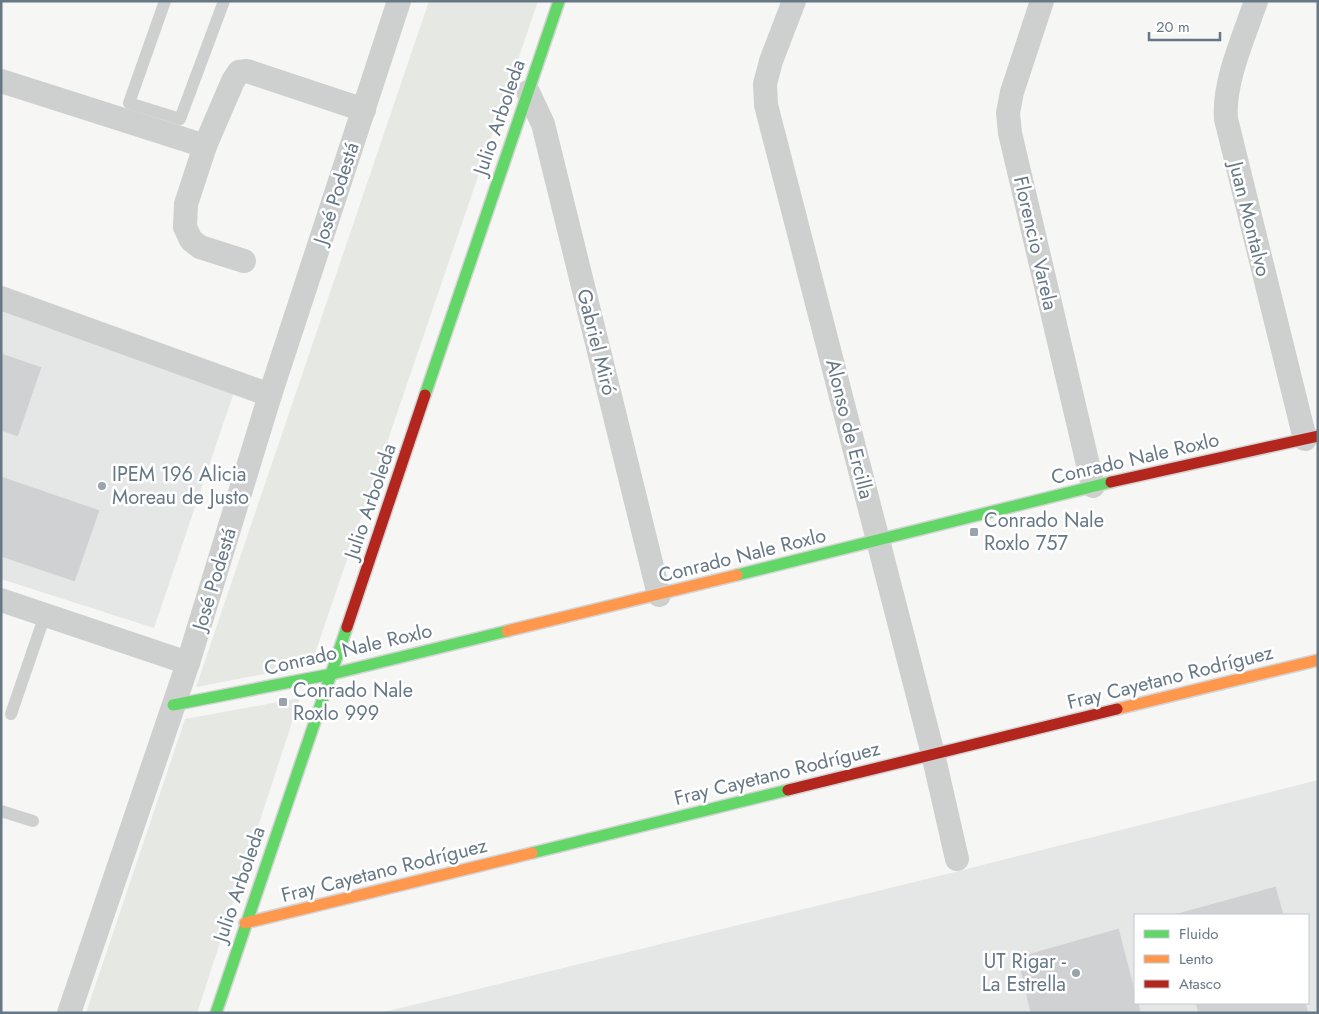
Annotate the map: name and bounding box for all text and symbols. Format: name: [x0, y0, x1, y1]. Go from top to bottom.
scale bar: [1149, 10, 1220, 42]
text: 20 m: [1156, 16, 1190, 38]
street label: Julio Arboleda: [465, 56, 533, 182]
street label: José Podestá: [305, 138, 367, 251]
street label: Juan Montalvo: [1221, 156, 1278, 280]
street label: Florencio Varela: [1006, 173, 1065, 313]
street label: Gabriel Miró: [569, 286, 624, 398]
street label: Alonso de Ercilla: [818, 356, 881, 502]
street label: Conrado Nale Roxlo: [1048, 425, 1222, 492]
street label: Julio Arboleda: [336, 440, 404, 566]
place label: IPEM 196 Alicia Moreau de Justo: [112, 460, 249, 512]
marker: IPEM 196 Alicia Moreau de Justo: [96, 480, 108, 492]
place label: Conrado Nale Roxlo 757: [984, 506, 1104, 558]
street label: Conrado Nale Roxlo: [655, 521, 829, 590]
street label: José Podestá: [184, 524, 244, 637]
marker: Conrado Nale Roxlo 757: [968, 526, 980, 538]
street label: Conrado Nale Roxlo: [261, 616, 435, 683]
street label: Fray Cayetano Rodríguez: [1064, 638, 1276, 717]
place label: Conrado Nale Roxlo 999: [293, 676, 413, 728]
marker: Conrado Nale Roxlo 999: [277, 696, 289, 708]
street label: Fray Cayetano Rodríguez: [671, 734, 883, 813]
street label: Julio Arboleda: [205, 823, 273, 949]
street label: Fray Cayetano Rodríguez: [278, 831, 490, 910]
legend: [1134, 914, 1309, 1004]
text: Fluido: [1179, 923, 1218, 945]
place label: UT Rigar - La Estrella: [982, 947, 1067, 999]
text: Lento: [1179, 948, 1213, 970]
marker: UT Rigar - La Estrella: [1070, 967, 1082, 979]
text: Atasco: [1179, 973, 1221, 995]

